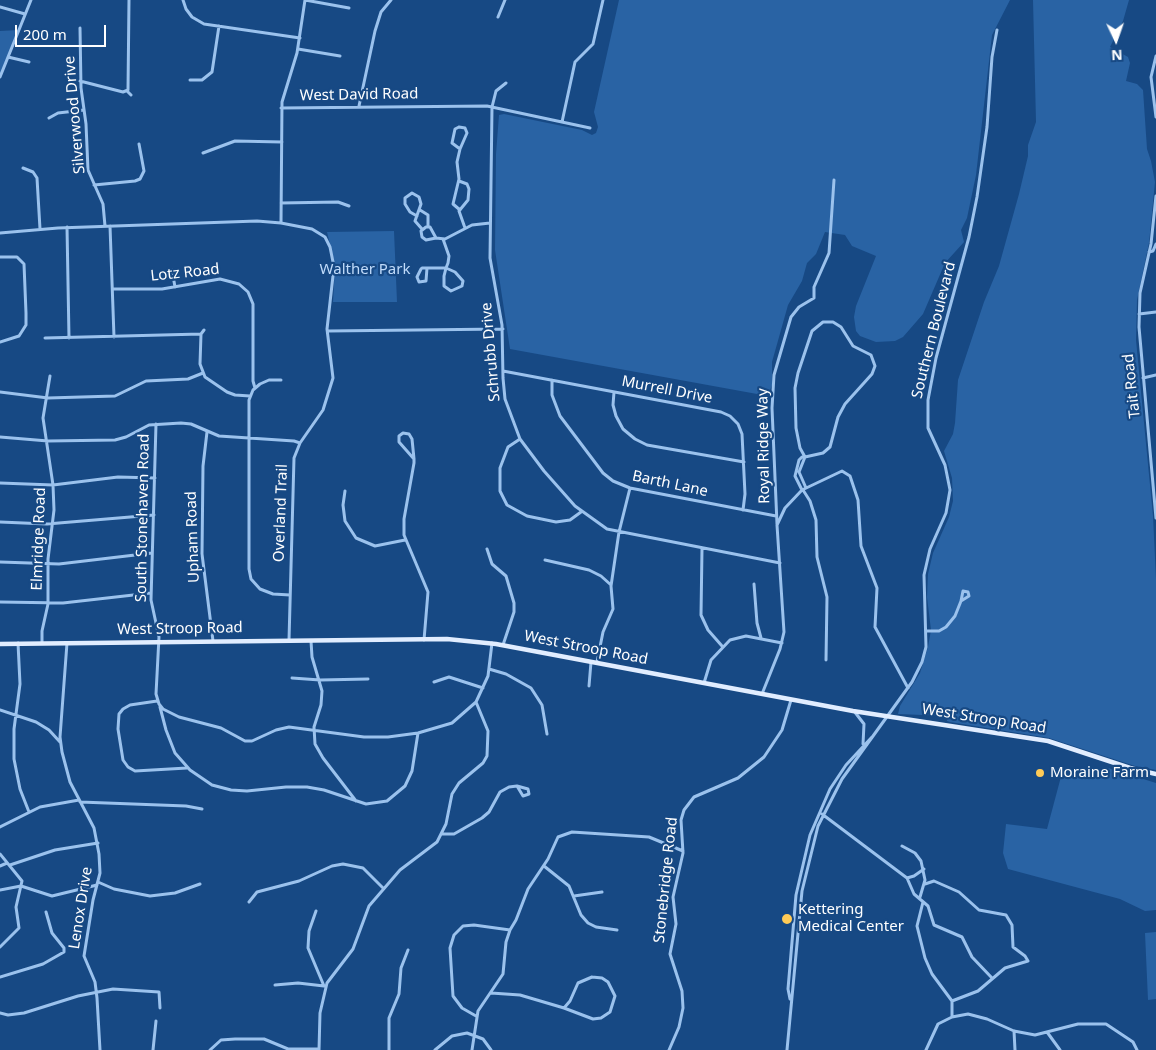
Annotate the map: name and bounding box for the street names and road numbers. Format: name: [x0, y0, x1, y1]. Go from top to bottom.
street label: Silverwood Drive: [61, 55, 89, 175]
street label: West David Road: [300, 85, 418, 105]
street label: Lotz Road: [150, 260, 220, 286]
street label: Southern Boulevard: [908, 260, 960, 400]
street label: Schrubb Drive: [478, 302, 504, 402]
street label: Tait Road: [1120, 353, 1144, 419]
street label: Murrell Drive: [620, 372, 714, 408]
street label: Royal Ridge Way: [754, 388, 774, 504]
street label: South Stonehaven Road: [133, 434, 153, 602]
street label: Overland Trail: [270, 464, 292, 562]
street label: Barth Lane: [630, 467, 710, 501]
street label: Elmridge Road: [28, 487, 50, 591]
street label: Upham Road: [182, 491, 204, 583]
street label: West Stroop Road: [117, 619, 243, 639]
street label: West Stroop Road: [523, 627, 649, 669]
street label: West Stroop Road: [921, 700, 1047, 738]
street label: Stonebridge Road: [650, 816, 682, 944]
street label: Lenox Drive: [66, 865, 96, 951]

